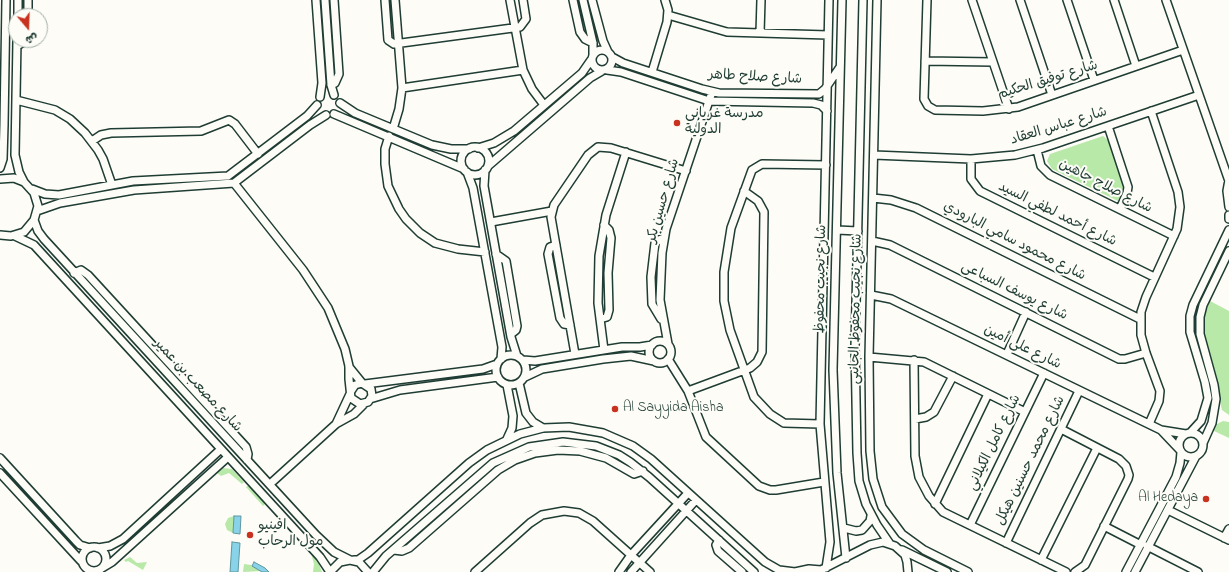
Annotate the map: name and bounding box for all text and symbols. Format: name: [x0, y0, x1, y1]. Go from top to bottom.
north arrow: [8, 8, 48, 48]
text: ش: [23, 29, 40, 48]
street label: شارع توفيق الحكيم: [996, 58, 1100, 104]
street label: شارع صلاح طاهر: [708, 67, 802, 89]
street label: شارع عباس العقاد: [1009, 104, 1109, 150]
place label: مدرسة غرياني الدولية: [685, 107, 763, 140]
marker: مدرسة غرياني الدولية: [672, 118, 682, 128]
street label: شارع صلاح جاهين: [1056, 156, 1154, 218]
street label: شارع حسين بكر: [644, 157, 684, 245]
street label: شارع أحمد لطفي السيد: [995, 179, 1119, 251]
street label: شارع محمود سامي البارودي: [940, 199, 1088, 285]
street label: شارع نجيب محفوظ: [813, 224, 831, 334]
street label: شارع نجيب محفوظ الجانبى: [847, 233, 867, 385]
street label: شارع يوسف السباعى: [958, 259, 1070, 325]
street label: شارع على أمين: [981, 322, 1063, 374]
street label: شارع مصعب بن عمير: [149, 336, 245, 436]
street label: شارع كامل الكيلاني: [965, 392, 1025, 494]
street label: شارع محمد حسنين هيكل: [992, 394, 1070, 528]
place label: Al Sayyida Aisha: [623, 401, 724, 417]
marker: Al Sayyida Aisha: [610, 404, 620, 414]
place label: Al Hedaya: [1138, 491, 1198, 507]
marker: Al Hedaya: [1201, 494, 1211, 504]
place label: افينيو مول الرحاب: [258, 519, 323, 552]
marker: افينيو مول الرحاب: [245, 530, 255, 540]

